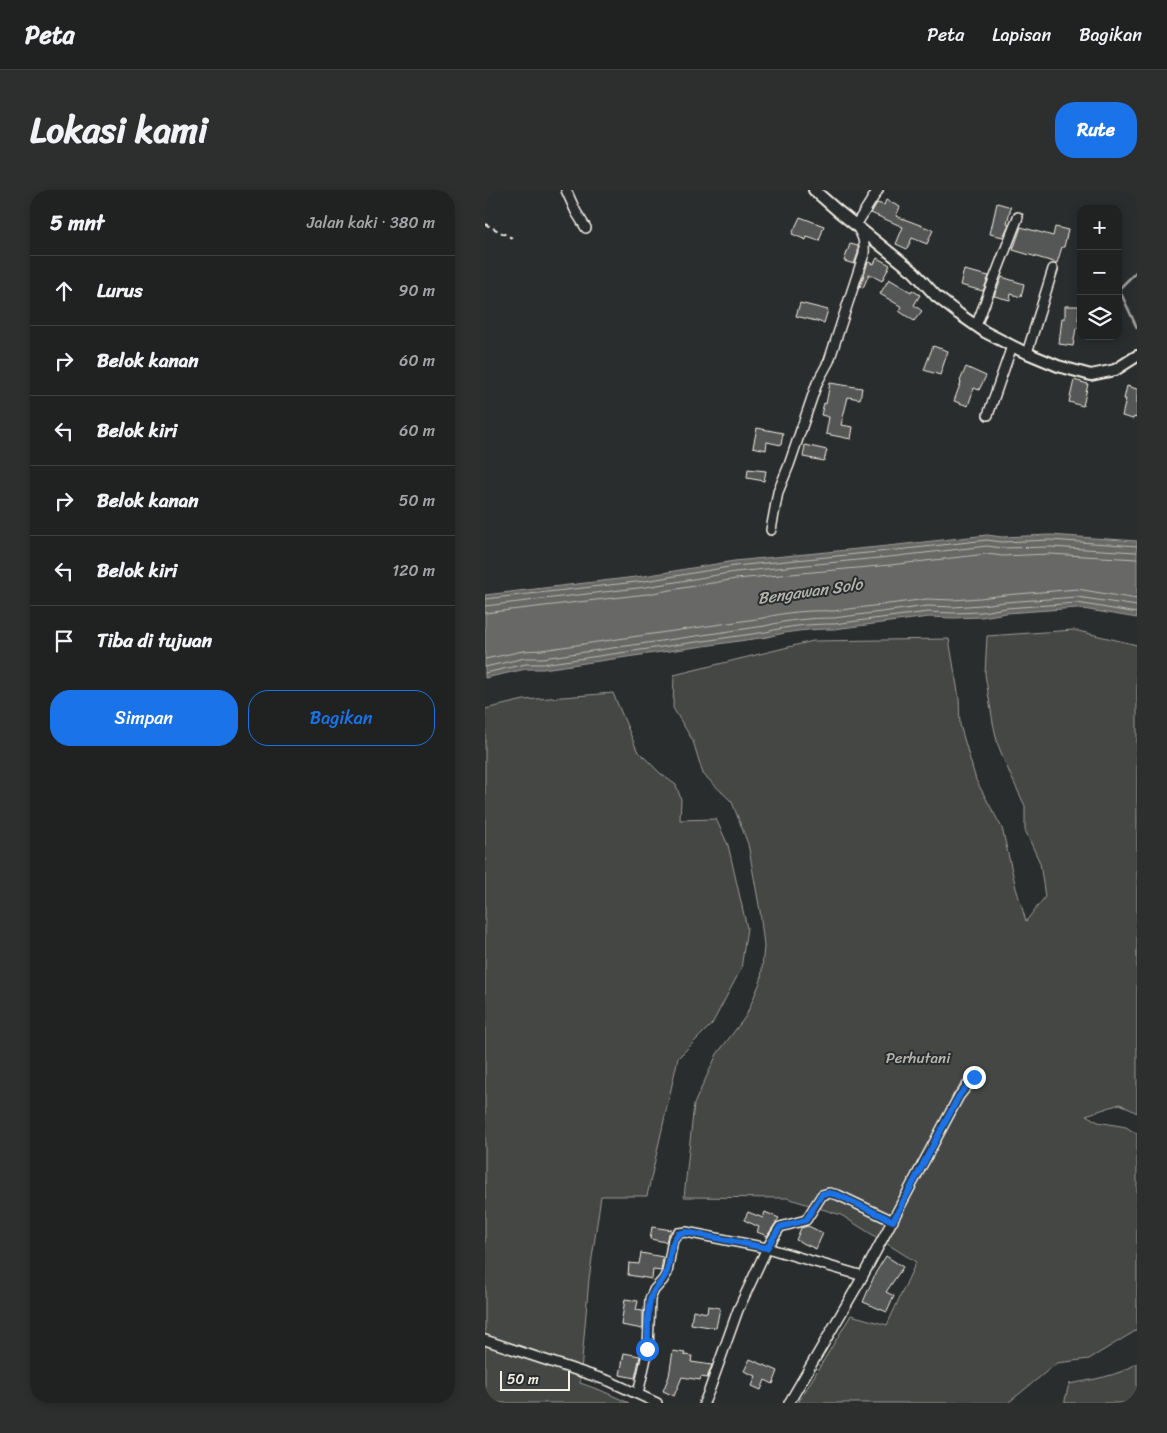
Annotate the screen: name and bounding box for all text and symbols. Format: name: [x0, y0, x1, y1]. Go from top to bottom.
text: Peta: [25, 14, 74, 56]
text: Peta: [927, 19, 964, 51]
text: Lapisan: [992, 19, 1051, 51]
text: Bagikan: [1079, 19, 1142, 51]
text: Lokasi kami: [30, 99, 208, 161]
button: Rute: [1055, 102, 1137, 158]
text: 5 mnt: [50, 204, 104, 242]
map controls: [1077, 205, 1122, 340]
button: +: [1077, 205, 1122, 250]
text: Jalan kaki · 380 m: [307, 208, 435, 237]
button: −: [1077, 250, 1122, 295]
text: Lurus: [97, 274, 143, 307]
text: 90 m: [399, 276, 435, 305]
icon: ahead: [50, 277, 78, 305]
button: layers: [1077, 295, 1122, 340]
text: Belok kanan: [97, 344, 199, 377]
text: 60 m: [399, 346, 435, 375]
icon: right: [50, 347, 78, 375]
text: Belok kiri: [97, 414, 177, 447]
text: 60 m: [399, 416, 435, 445]
icon: left: [50, 417, 78, 445]
text: Belok kanan: [97, 484, 199, 517]
text: 50 m: [399, 486, 435, 515]
icon: right: [50, 487, 78, 515]
text: Belok kiri: [97, 554, 177, 587]
text: 120 m: [392, 556, 435, 585]
icon: left: [50, 557, 78, 585]
water label: Bengawan Solo: [756, 569, 865, 613]
text: Tiba di tujuan: [97, 624, 212, 657]
icon: arrive: [50, 627, 78, 655]
button: Simpan: [50, 690, 238, 746]
button: Bagikan: [248, 690, 435, 746]
park label: Perhutani: [886, 1045, 951, 1071]
route end: [963, 1066, 986, 1089]
route start: [636, 1338, 659, 1361]
text: 50 m: [507, 1367, 539, 1392]
scale bar: [500, 1368, 570, 1391]

